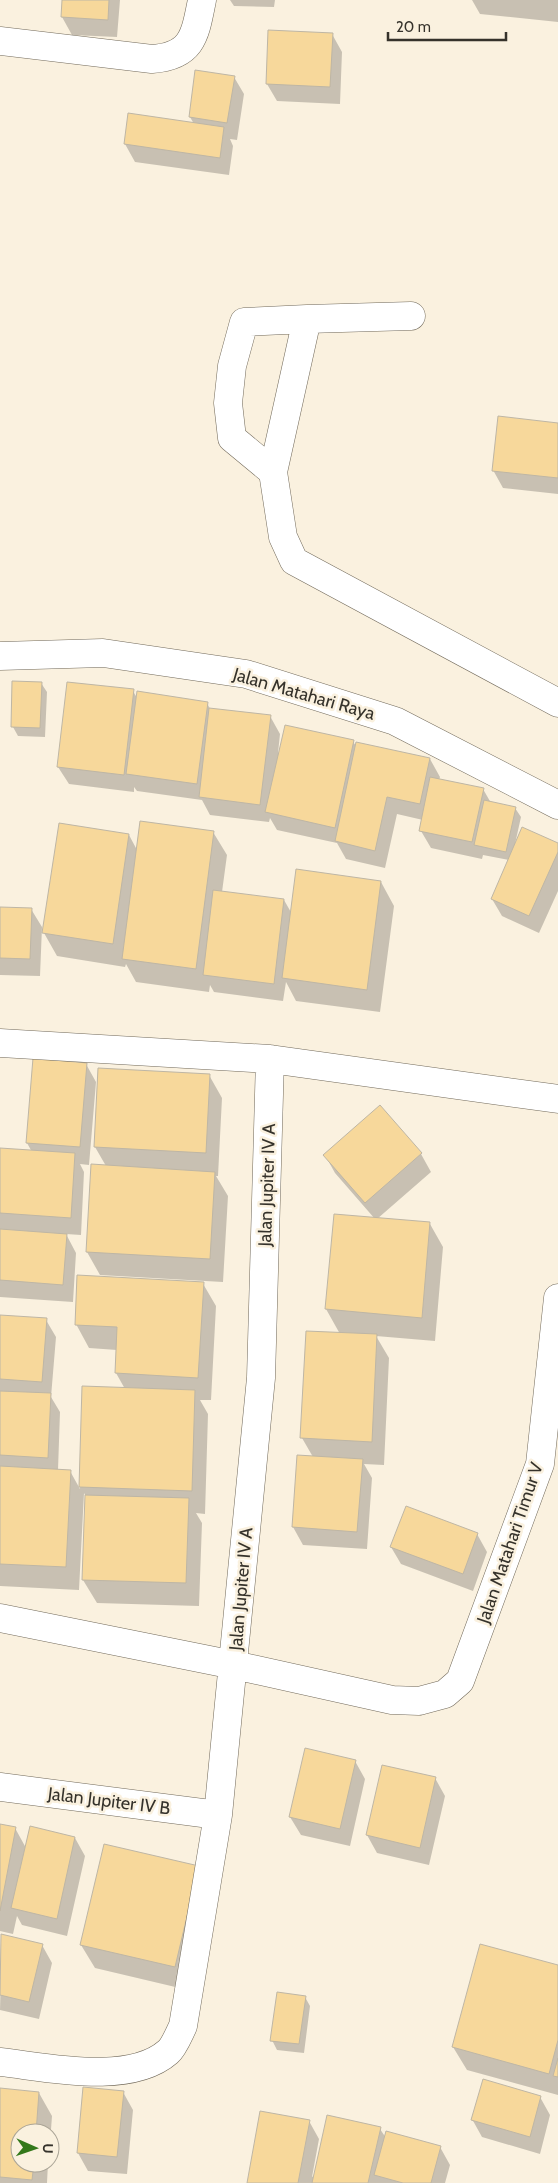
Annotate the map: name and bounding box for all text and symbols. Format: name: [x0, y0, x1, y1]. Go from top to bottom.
scale bar: [388, 10, 506, 42]
text: 20 m: [396, 18, 431, 36]
street label: Jalan Matahari Raya: [230, 663, 378, 725]
street label: Jalan Jupiter IV A: [254, 1123, 280, 1248]
street label: Jalan Matahari Timur V: [472, 1460, 548, 1627]
street label: Jalan Jupiter IV A: [225, 1527, 257, 1652]
street label: Jalan Jupiter IV B: [46, 1782, 172, 1819]
north arrow: [10, 2123, 60, 2173]
text: U: [39, 2143, 57, 2154]

